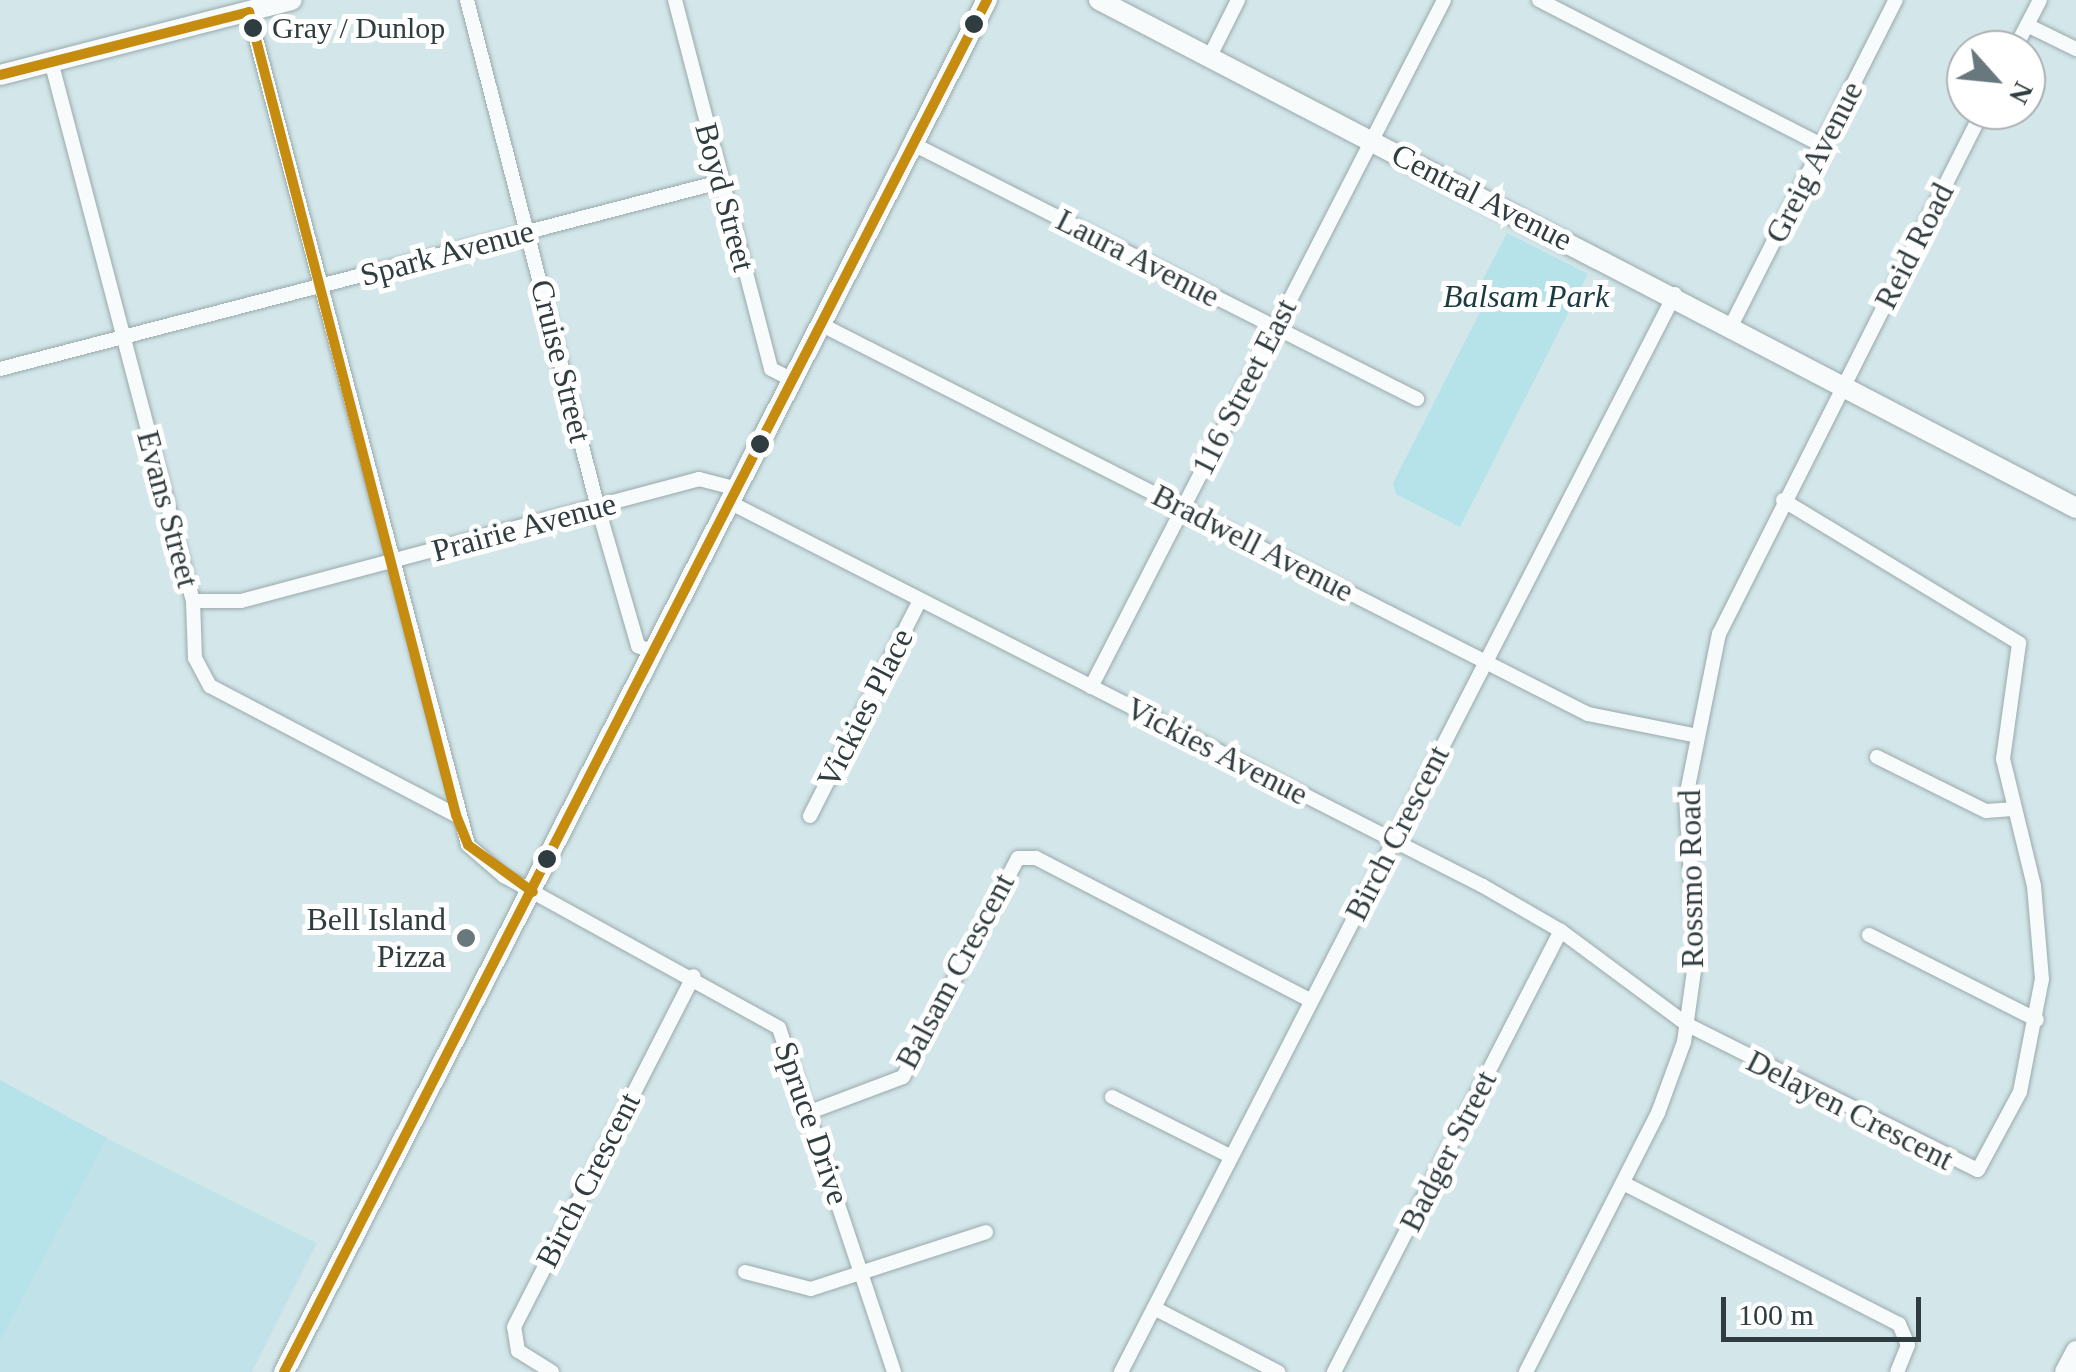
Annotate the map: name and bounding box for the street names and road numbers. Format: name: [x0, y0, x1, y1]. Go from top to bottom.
street label: Greig Avenue: [1756, 74, 1872, 250]
street label: Boyd Street: [687, 119, 763, 275]
street label: Central Avenue: [1384, 135, 1580, 259]
street label: Reid Road: [1866, 177, 1962, 315]
street label: Laura Avenue: [1049, 200, 1227, 316]
street label: Spark Avenue: [355, 211, 539, 295]
street label: Cruise Street: [522, 276, 600, 446]
street label: 116 Street East: [1183, 293, 1305, 481]
street label: Evans Street: [129, 426, 207, 592]
street label: Bradwell Avenue: [1145, 475, 1361, 611]
street label: Prairie Avenue: [427, 484, 621, 570]
street label: Vickies Place: [809, 622, 921, 794]
street label: Vickies Avenue: [1119, 688, 1315, 814]
street label: Birch Crescent: [1337, 739, 1457, 927]
street label: Rossmo Road: [1670, 789, 1712, 969]
street label: Balsam Crescent: [887, 867, 1023, 1075]
street label: Spruce Drive: [766, 1037, 858, 1209]
street label: Delayen Crescent: [1740, 1041, 1960, 1179]
street label: Badger Street: [1391, 1064, 1505, 1238]
street label: Birch Crescent: [528, 1086, 648, 1274]

